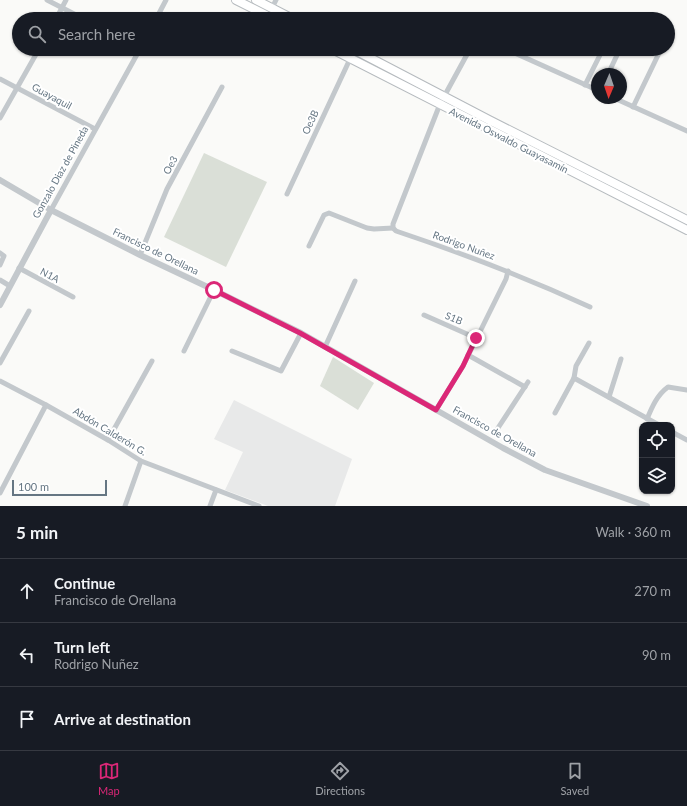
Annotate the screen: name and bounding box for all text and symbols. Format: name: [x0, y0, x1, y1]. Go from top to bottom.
search box: [12, 12, 675, 56]
icon: search: [26, 23, 48, 45]
text: Search here: [58, 25, 135, 43]
north arrow: [591, 68, 627, 104]
street label: Guayaquil: [30, 80, 74, 112]
street label: Avenida Oswaldo Guayasamín: [447, 105, 571, 175]
street label: Oe3B: [299, 108, 321, 136]
street label: Gonzalo Diaz de Pineda: [30, 124, 90, 220]
street label: Oe3: [160, 154, 180, 176]
street label: Francisco de Orellana: [111, 225, 201, 277]
street label: Rodrigo Nuñez: [431, 228, 497, 262]
street label: N1A: [38, 265, 62, 285]
route start: [205, 281, 223, 299]
street label: S1B: [444, 309, 464, 327]
route end: [467, 329, 485, 347]
street label: Francisco de Orellana: [451, 403, 539, 459]
street label: Abdón Calderón G.: [71, 404, 149, 458]
map controls: [639, 422, 675, 494]
button: locate: [639, 422, 675, 458]
button: layers: [639, 458, 675, 494]
scale bar: [12, 478, 107, 497]
text: 100 m: [18, 480, 49, 493]
text: 5 min: [16, 522, 58, 543]
text: Walk · 360 m: [595, 524, 671, 540]
text: Continue: [54, 574, 115, 592]
icon: ahead: [16, 580, 38, 602]
text: 270 m: [634, 583, 671, 599]
text: Francisco de Orellana: [54, 592, 176, 608]
text: Turn left: [54, 638, 110, 656]
icon: left: [16, 644, 38, 666]
text: 90 m: [642, 647, 671, 663]
text: Rodrigo Nuñez: [54, 656, 139, 672]
icon: arrive: [16, 708, 38, 730]
text: Arrive at destination: [54, 710, 191, 728]
tab: Map: [98, 760, 120, 797]
tab: Directions: [315, 760, 365, 797]
tab: Saved: [560, 760, 589, 797]

